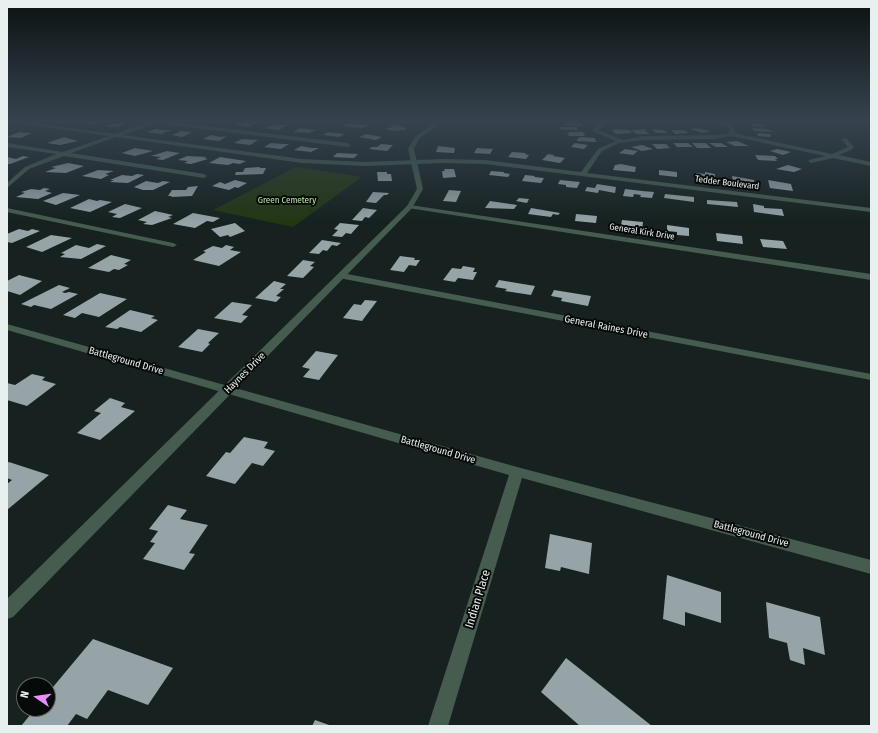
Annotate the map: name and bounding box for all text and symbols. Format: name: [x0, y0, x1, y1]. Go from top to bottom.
street label: Tedder Boulevard: [694, 174, 760, 192]
park label: Green Cemetery: [258, 195, 316, 205]
street label: General Kirk Drive: [609, 222, 675, 242]
street label: General Raines Drive: [563, 313, 649, 341]
street label: Battleground Drive: [87, 345, 165, 377]
street label: Haynes Drive: [222, 350, 268, 396]
street label: Battleground Drive: [399, 434, 477, 466]
street label: Battleground Drive: [712, 518, 790, 550]
street label: Indian Place: [462, 568, 494, 630]
north arrow: [16, 677, 56, 717]
text: N: [18, 690, 32, 699]

